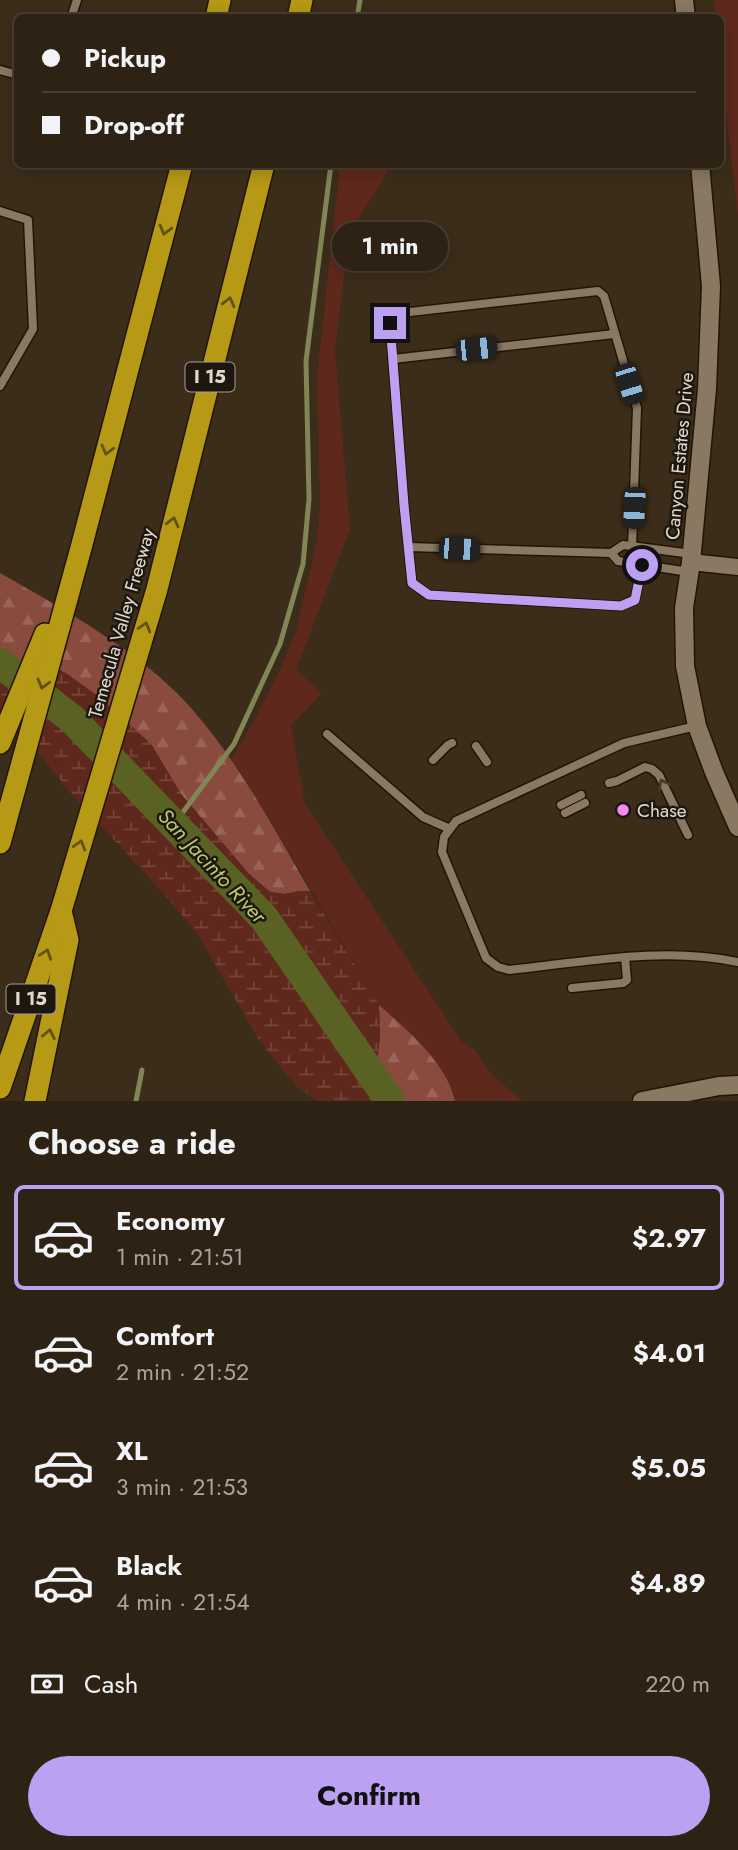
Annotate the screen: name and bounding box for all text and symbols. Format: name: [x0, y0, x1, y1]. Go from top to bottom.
text: Pickup: [84, 39, 166, 77]
text: Drop-off: [84, 106, 184, 144]
callout: 1 min: [332, 222, 448, 270]
one-way arrow: [159, 224, 173, 236]
text: 1 min: [361, 229, 419, 263]
one-way arrow: [221, 296, 235, 308]
route end: [374, 307, 406, 339]
car: [455, 336, 498, 362]
car: [613, 361, 646, 407]
road number: I 15: [186, 362, 234, 391]
street label: Canyon Estates Drive: [659, 371, 700, 541]
one-way arrow: [101, 444, 115, 456]
car: [623, 486, 646, 530]
one-way arrow: [165, 517, 179, 529]
street label: Temecula Valley Freeway: [81, 524, 162, 721]
car: [438, 538, 481, 560]
route start: [626, 549, 658, 581]
one-way arrow: [137, 622, 152, 634]
one-way arrow: [37, 678, 52, 690]
one-way arrow: [657, 778, 671, 791]
place label: Chase: [637, 797, 687, 824]
water label: San Jacinto River: [151, 802, 274, 931]
marker: Chase: [615, 802, 631, 818]
one-way arrow: [72, 840, 87, 852]
one-way arrow: [38, 948, 52, 960]
road number: I 15: [7, 984, 56, 1014]
one-way arrow: [40, 1028, 55, 1040]
text: Choose a ride: [28, 1120, 236, 1166]
text: Economy: [116, 1202, 225, 1240]
icon: car: [32, 1206, 95, 1269]
text: $2.97: [632, 1219, 706, 1257]
text: 1 min · 21:51: [116, 1240, 244, 1274]
text: Comfort: [116, 1317, 214, 1355]
icon: car: [32, 1321, 95, 1384]
text: $4.01: [633, 1334, 706, 1372]
text: 2 min · 21:52: [116, 1355, 249, 1389]
text: XL: [116, 1432, 148, 1470]
icon: car: [32, 1436, 95, 1499]
text: $5.05: [631, 1449, 706, 1487]
text: 3 min · 21:53: [116, 1470, 248, 1504]
text: Black: [116, 1547, 182, 1585]
icon: car: [32, 1551, 95, 1614]
text: $4.89: [630, 1564, 706, 1602]
text: 4 min · 21:54: [116, 1585, 250, 1619]
icon: cash: [28, 1665, 66, 1703]
text: Cash: [84, 1665, 138, 1703]
text: 220 m: [645, 1667, 710, 1701]
button: Confirm: [28, 1756, 710, 1836]

